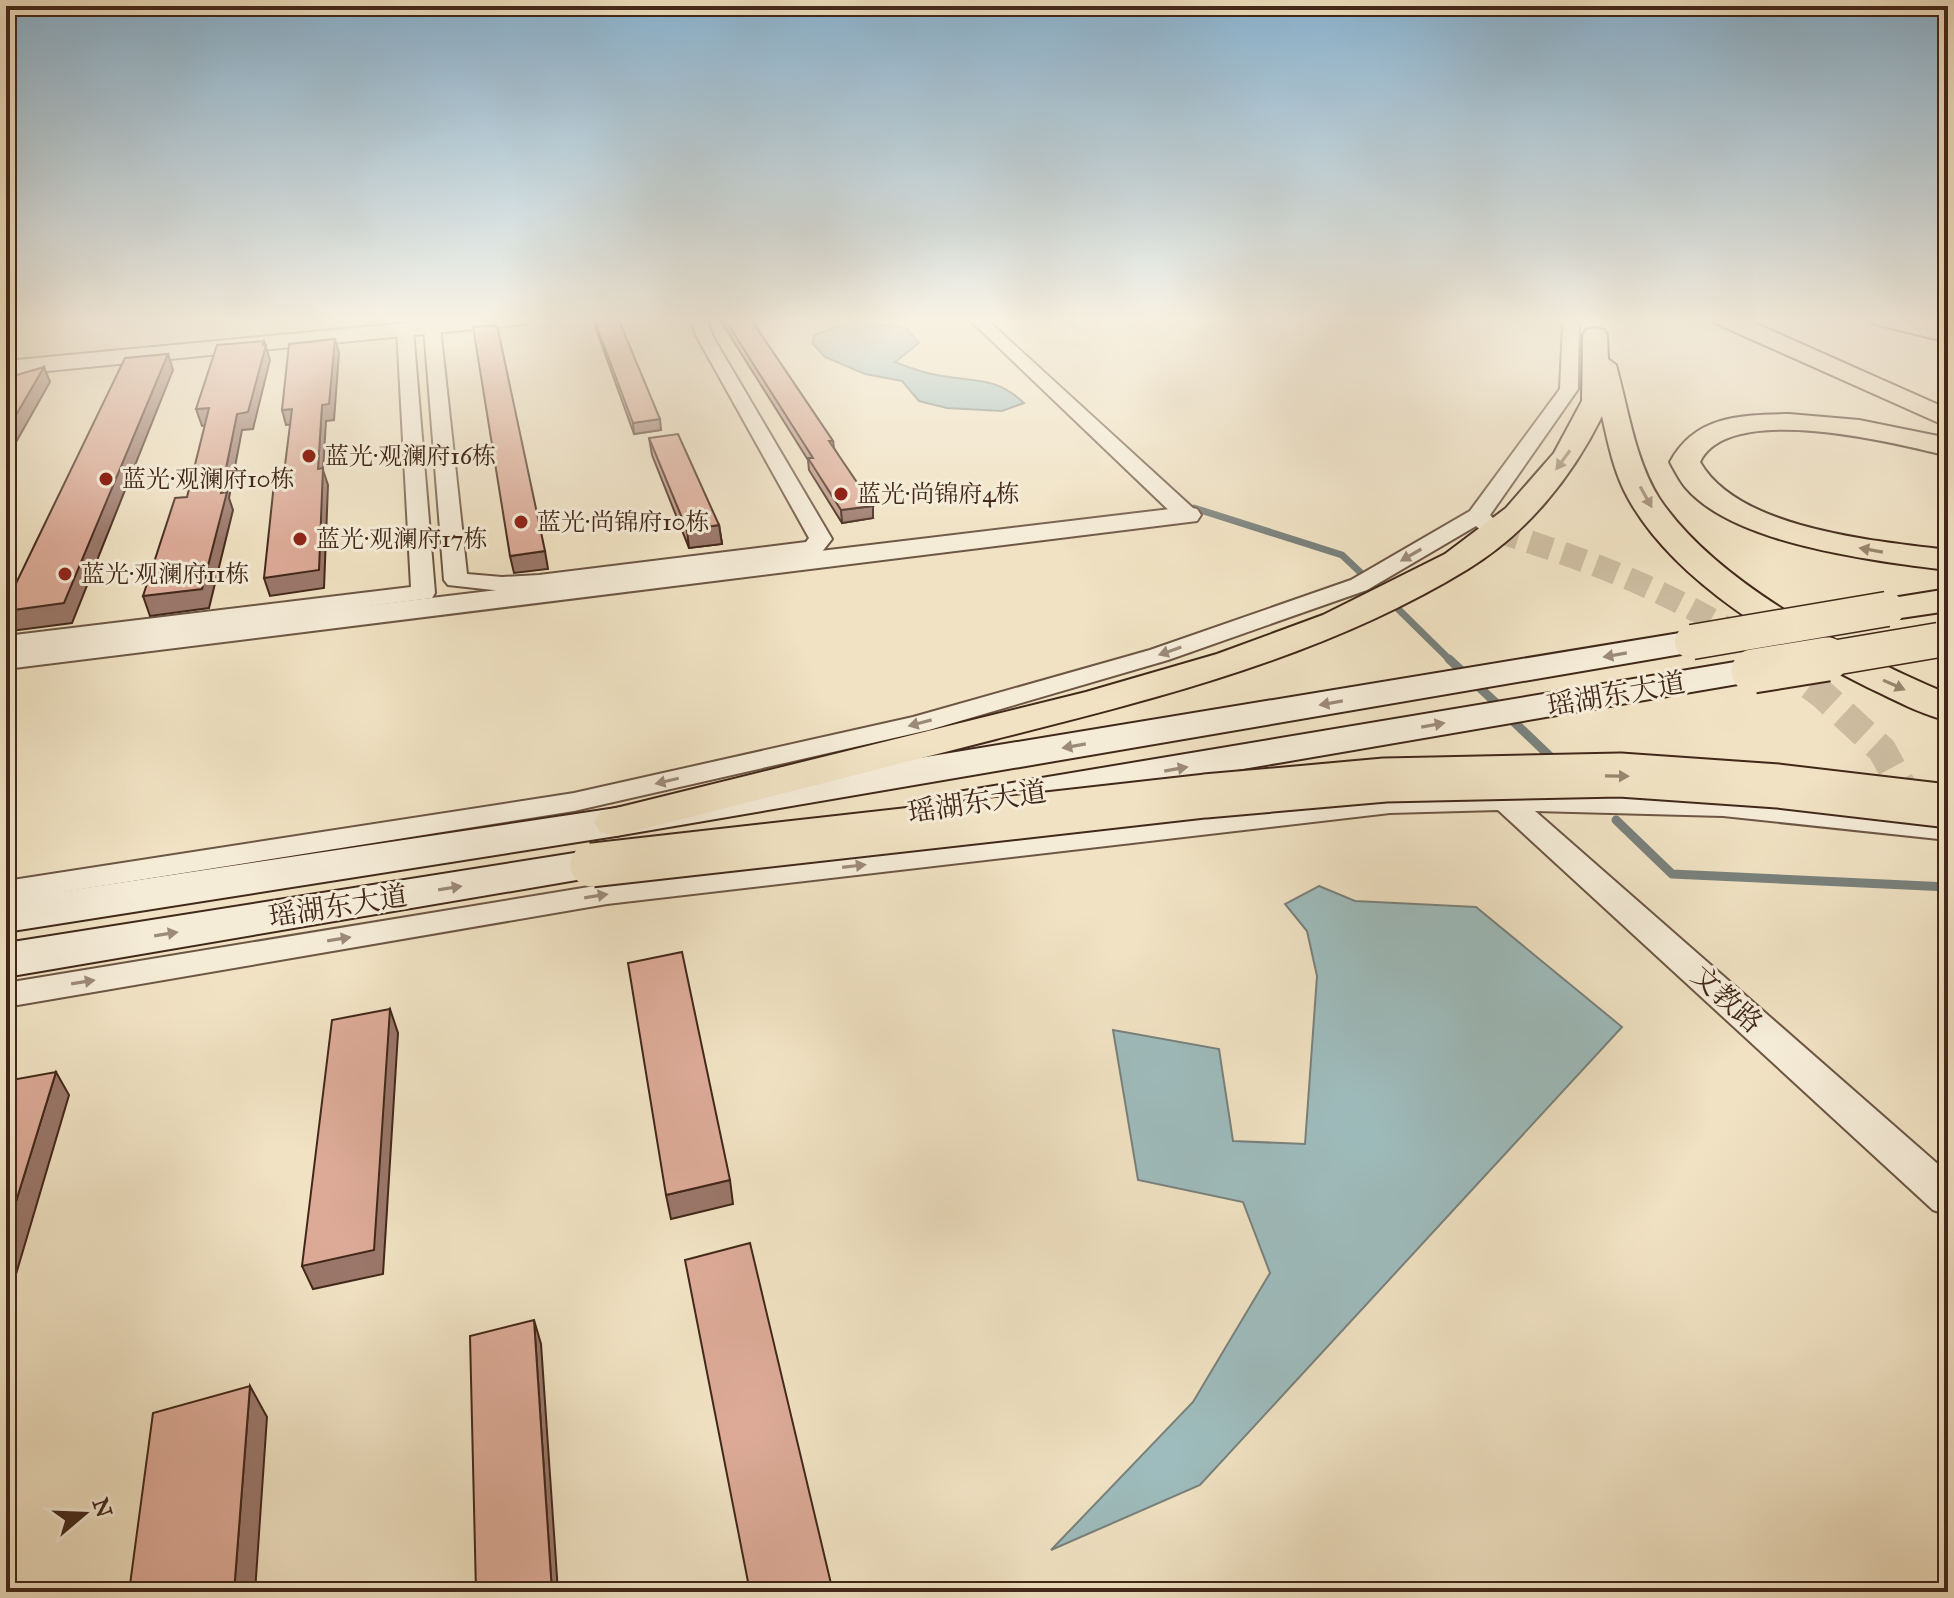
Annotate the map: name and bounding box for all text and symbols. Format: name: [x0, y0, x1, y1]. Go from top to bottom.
place label: 蓝光·观澜府16栋: [325, 441, 496, 471]
marker: 蓝光·观澜府16栋: [300, 447, 318, 465]
one-way arrow: [1555, 449, 1571, 471]
place label: 蓝光·观澜府10栋: [122, 464, 295, 494]
marker: 蓝光·观澜府10栋: [97, 470, 115, 488]
place label: 蓝光·尚锦府4栋: [857, 479, 1020, 509]
marker: 蓝光·尚锦府4栋: [832, 485, 850, 503]
one-way arrow: [1638, 486, 1652, 508]
place label: 蓝光·尚锦府10栋: [537, 507, 710, 537]
marker: 蓝光·尚锦府10栋: [512, 513, 530, 531]
place label: 蓝光·观澜府17栋: [316, 524, 488, 554]
marker: 蓝光·观澜府17栋: [291, 530, 309, 548]
one-way arrow: [1858, 543, 1883, 555]
one-way arrow: [1400, 548, 1422, 562]
place label: 蓝光·观澜府11栋: [81, 559, 249, 589]
marker: 蓝光·观澜府11栋: [56, 565, 74, 583]
one-way arrow: [1158, 645, 1182, 657]
one-way arrow: [1602, 650, 1627, 662]
street label: 瑶湖东大道: [1544, 665, 1688, 723]
one-way arrow: [1882, 679, 1906, 692]
one-way arrow: [1318, 697, 1343, 709]
one-way arrow: [908, 717, 933, 729]
one-way arrow: [1421, 719, 1446, 731]
one-way arrow: [1061, 740, 1086, 752]
one-way arrow: [1164, 762, 1189, 775]
one-way arrow: [1605, 770, 1630, 782]
street label: 瑶湖东大道: [905, 774, 1049, 830]
one-way arrow: [654, 775, 679, 788]
one-way arrow: [842, 859, 867, 872]
street label: 瑶湖东大道: [266, 878, 410, 934]
one-way arrow: [438, 881, 463, 893]
one-way arrow: [584, 890, 609, 902]
one-way arrow: [154, 927, 179, 940]
one-way arrow: [327, 932, 352, 945]
street label: 文教路: [1684, 958, 1770, 1040]
one-way arrow: [71, 975, 96, 988]
north arrow: [44, 1474, 124, 1554]
text: N: [87, 1494, 118, 1521]

